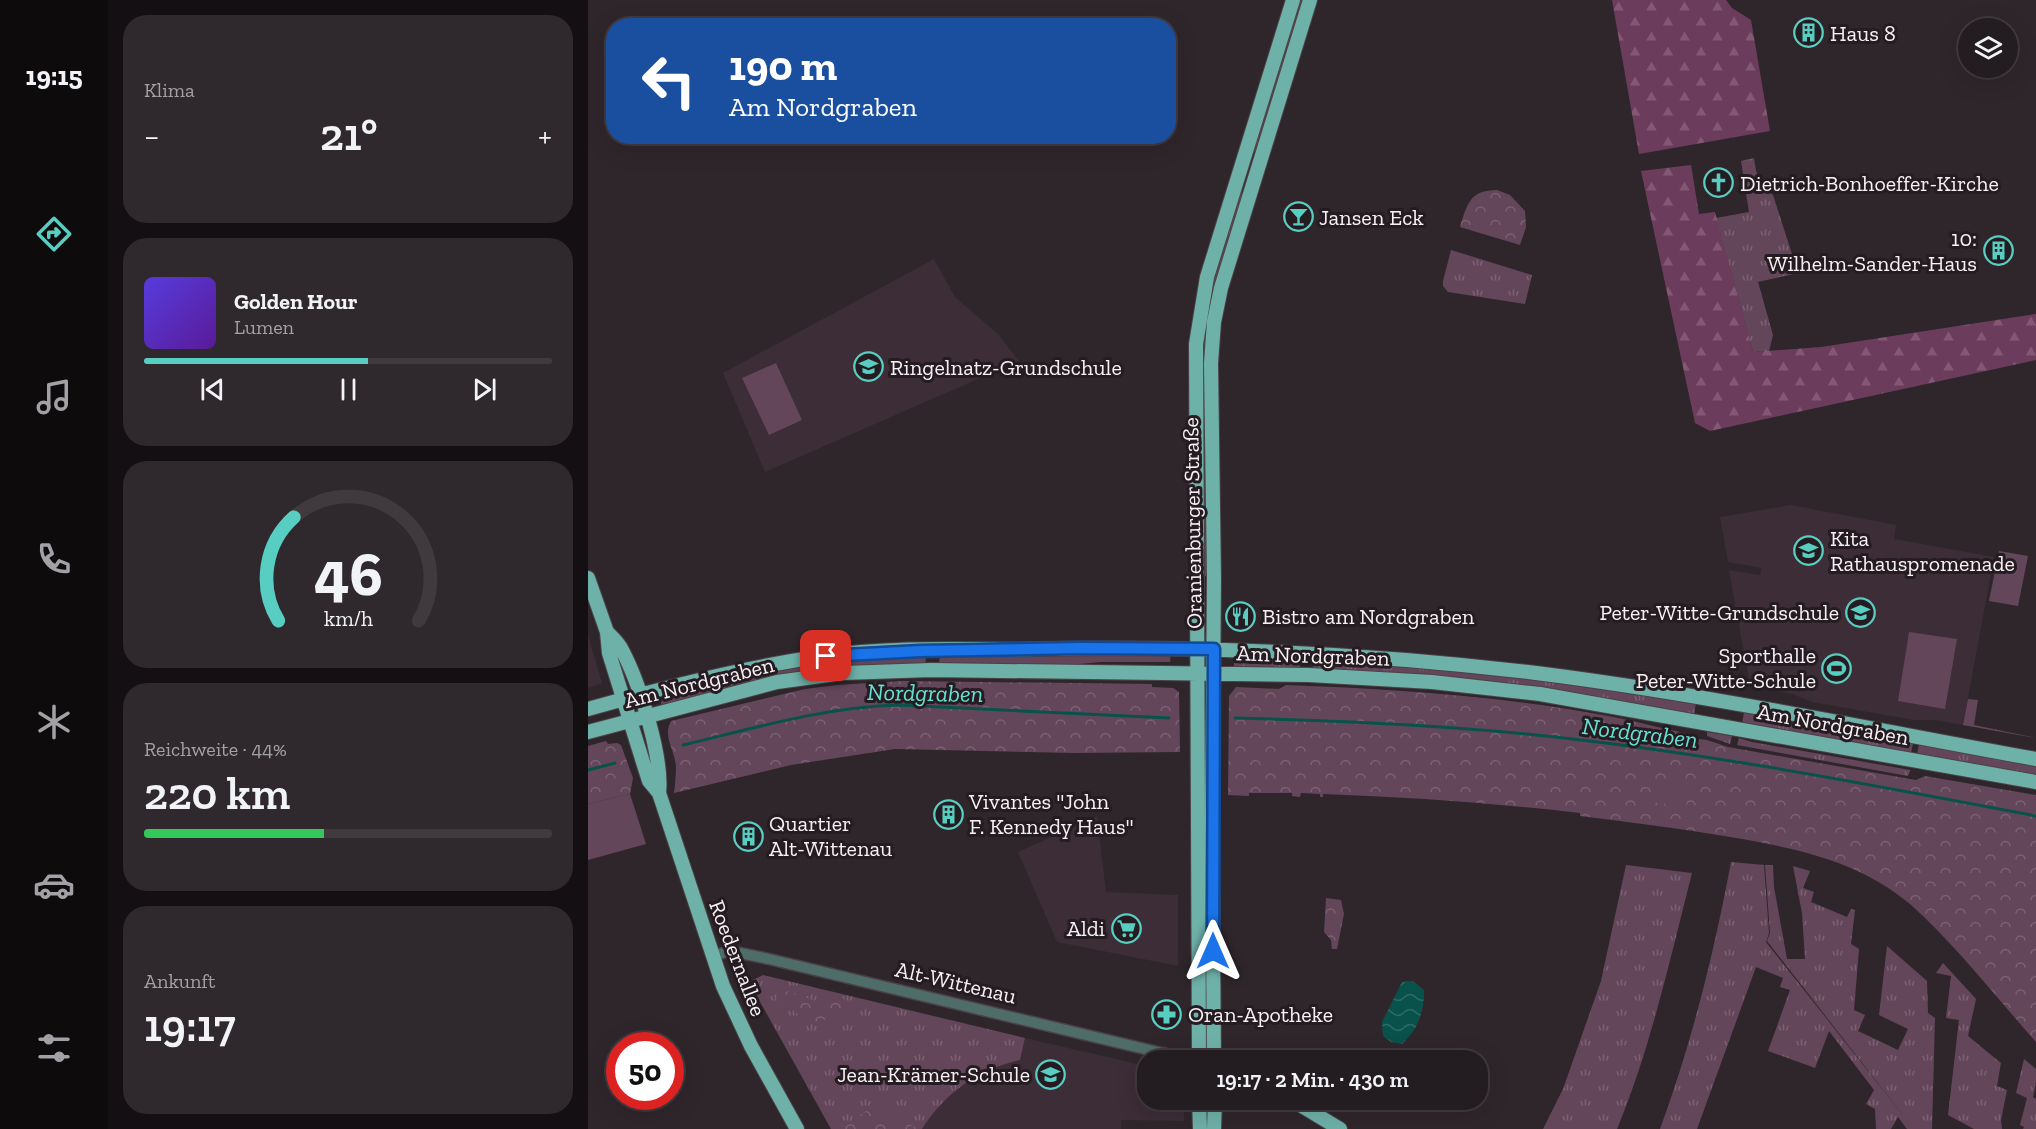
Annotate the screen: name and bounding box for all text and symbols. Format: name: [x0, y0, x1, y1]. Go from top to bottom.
building icon: Haus 8: [1793, 17, 1825, 49]
map controls: [1958, 18, 2018, 78]
button: layers: [1958, 18, 2018, 78]
place label: Haus 8: [1830, 20, 1896, 47]
text: 190 m: [729, 40, 837, 91]
icon: left: [630, 42, 708, 120]
text: 19:15: [25, 60, 83, 92]
text: Klima: [144, 78, 195, 102]
text: Am Nordgraben: [729, 91, 917, 123]
text: 21°: [320, 108, 378, 162]
text: −: [144, 116, 159, 155]
text: +: [538, 116, 552, 155]
church icon: Dietrich-Bonhoeffer-Kirche: [1703, 167, 1735, 199]
place label: Dietrich-Bonhoeffer-Kirche: [1740, 170, 1999, 197]
bar icon: Jansen Eck: [1282, 201, 1314, 233]
place label: Jansen Eck: [1319, 204, 1424, 231]
icon: directions: [33, 213, 75, 255]
place label: 10: Wilhelm-Sander-Haus: [1767, 225, 1977, 277]
building icon: 10: Wilhelm-Sander-Haus: [1982, 235, 2014, 267]
text: Golden Hour: [234, 288, 358, 315]
text: Lumen: [234, 315, 294, 339]
school or university icon: Ringelnatz-Grundschule: [853, 351, 885, 383]
place label: Ringelnatz-Grundschule: [890, 354, 1122, 381]
icon: previous: [196, 373, 229, 406]
icon: pause: [332, 373, 365, 406]
icon: next: [468, 373, 501, 406]
icon: music: [33, 376, 75, 418]
street label: Oranienburger Straße: [1177, 417, 1208, 629]
place label: Kita Rathauspromenade: [1830, 525, 2015, 577]
school or university icon: Kita Rathauspromenade: [1793, 535, 1825, 567]
text: 46: [313, 537, 383, 612]
icon: phone: [33, 538, 75, 580]
school or university icon: Peter-Witte-Grundschule: [1844, 596, 1876, 628]
place label: Peter-Witte-Grundschule: [1599, 599, 1839, 626]
restaurant icon: Bistro am Nordgraben: [1225, 600, 1257, 632]
place label: Bistro am Nordgraben: [1262, 603, 1475, 630]
text: km/h: [324, 607, 372, 632]
pin: [800, 630, 851, 681]
icon: arrive: [809, 639, 842, 672]
street label: Am Nordgraben: [1236, 639, 1390, 672]
place label: Sporthalle Peter-Witte-Schule: [1636, 642, 1816, 694]
street label: Am Nordgraben: [622, 651, 777, 714]
sports icon: Sporthalle Peter-Witte-Schule: [1821, 652, 1853, 684]
water label: Nordgraben: [867, 677, 983, 708]
street label: Am Nordgraben: [1755, 698, 1911, 751]
icon: climate: [33, 701, 75, 743]
water label: Nordgraben: [1581, 711, 1700, 754]
text: Reichweite · 44%: [144, 737, 287, 761]
text: 220 km: [144, 767, 290, 821]
place label: Vivantes "John F. Kennedy Haus": [968, 788, 1134, 840]
building icon: Vivantes "John F. Kennedy Haus": [932, 798, 964, 830]
place label: Quartier Alt-Wittenau: [769, 810, 893, 862]
building icon: Quartier Alt-Wittenau: [732, 820, 764, 852]
icon: car: [33, 864, 75, 906]
street label: Roedernallee: [703, 896, 772, 1020]
supermarket icon: Aldi: [1110, 912, 1142, 944]
place label: Aldi: [1067, 915, 1105, 942]
position arrow: [1181, 919, 1245, 983]
street label: Alt-Wittenau: [893, 955, 1020, 1010]
text: Ankunft: [144, 969, 215, 993]
pharmacy icon: Oran-Apotheke: [1151, 998, 1183, 1030]
text: 19:17: [144, 999, 236, 1053]
place label: Oran-Apotheke: [1188, 1001, 1333, 1028]
icon: filters: [33, 1027, 75, 1069]
speed limit sign: 50: [606, 1032, 684, 1110]
school or university icon: Jean-Krämer-Schule: [1035, 1058, 1067, 1090]
place label: Jean-Krämer-Schule: [837, 1061, 1030, 1088]
text: 19:17 · 2 Min. · 430 m: [1216, 1066, 1409, 1093]

